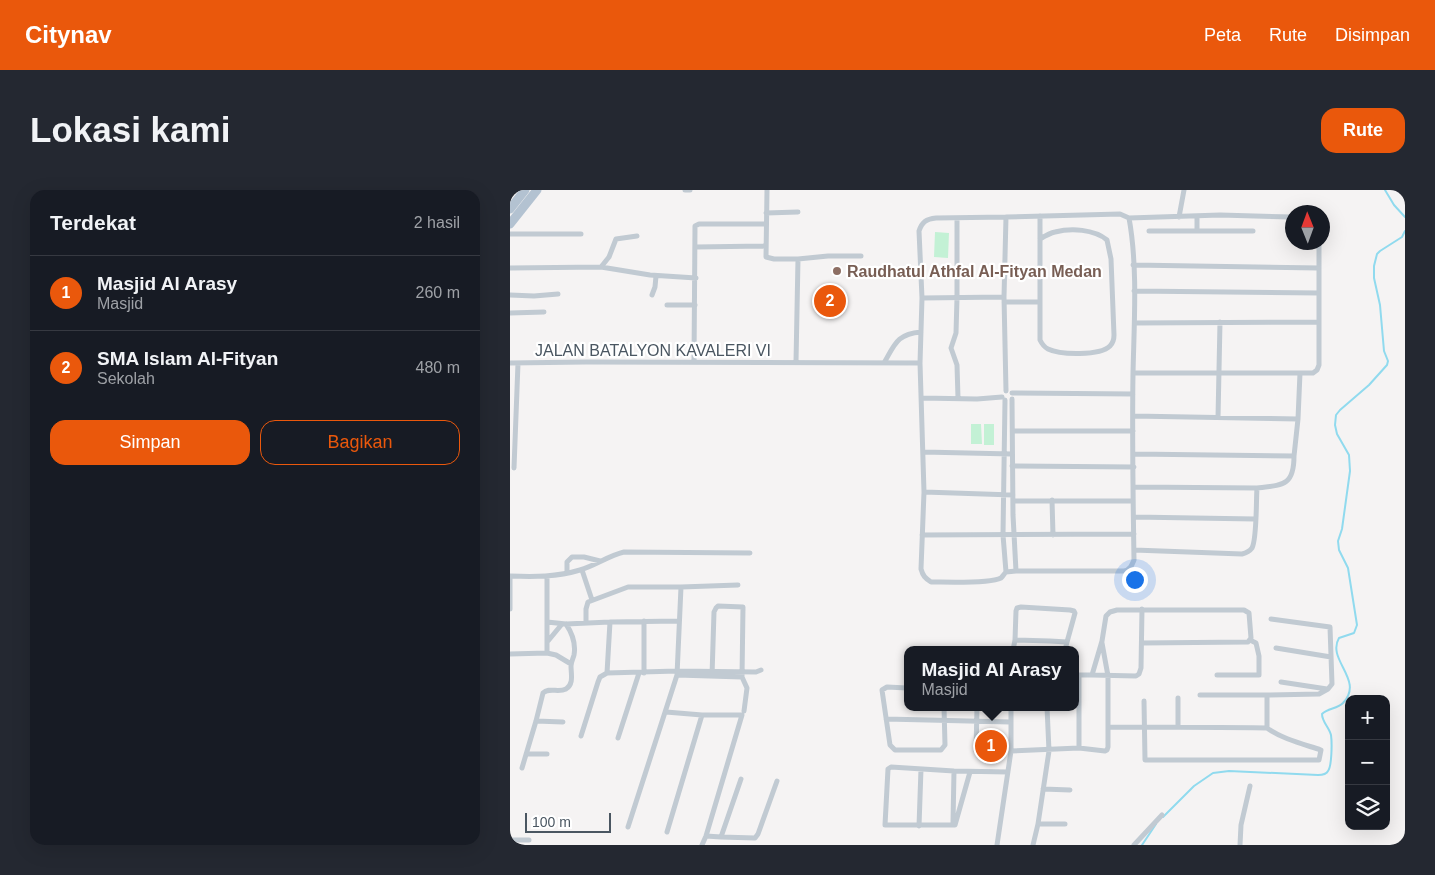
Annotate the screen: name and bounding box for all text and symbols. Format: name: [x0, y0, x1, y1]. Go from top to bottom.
text: Citynav: [25, 21, 112, 48]
text: Peta: [1204, 25, 1241, 45]
text: Rute: [1269, 25, 1307, 45]
text: Disimpan: [1335, 25, 1410, 45]
button: Rute: [1321, 108, 1405, 153]
text: Lokasi kami: [30, 110, 230, 149]
north arrow: [1285, 205, 1330, 250]
text: Terdekat: [50, 211, 136, 234]
text: 2 hasil: [414, 214, 460, 231]
place label: Raudhatul Athfal Al-Fityan Medan: [847, 263, 1102, 280]
marker: Raudhatul Athfal Al-Fityan Medan: [831, 265, 843, 277]
text: Masjid Al Arasy: [97, 273, 237, 294]
pin: 2: [814, 282, 846, 320]
text: 1: [62, 284, 70, 301]
text: 260 m: [416, 284, 460, 301]
text: Masjid: [97, 295, 143, 312]
street label: JALAN BATALYON KAVALERI VI: [535, 342, 771, 359]
text: SMA Islam Al-Fityan: [97, 348, 278, 369]
text: 2: [62, 359, 70, 376]
text: 480 m: [416, 359, 460, 376]
text: Sekolah: [97, 370, 155, 387]
button: Simpan: [50, 420, 250, 465]
button: Bagikan: [260, 420, 460, 465]
your location: [1122, 567, 1148, 593]
popup: [904, 646, 1079, 711]
text: Masjid Al Arasy: [921, 659, 1062, 680]
text: Masjid: [921, 681, 968, 698]
map controls: [1345, 695, 1390, 830]
button: +: [1345, 695, 1390, 740]
pin: 1: [975, 727, 1007, 765]
button: −: [1345, 740, 1390, 785]
button: layers: [1345, 785, 1390, 830]
scale bar: [525, 810, 611, 833]
text: 100 m: [532, 814, 571, 830]

